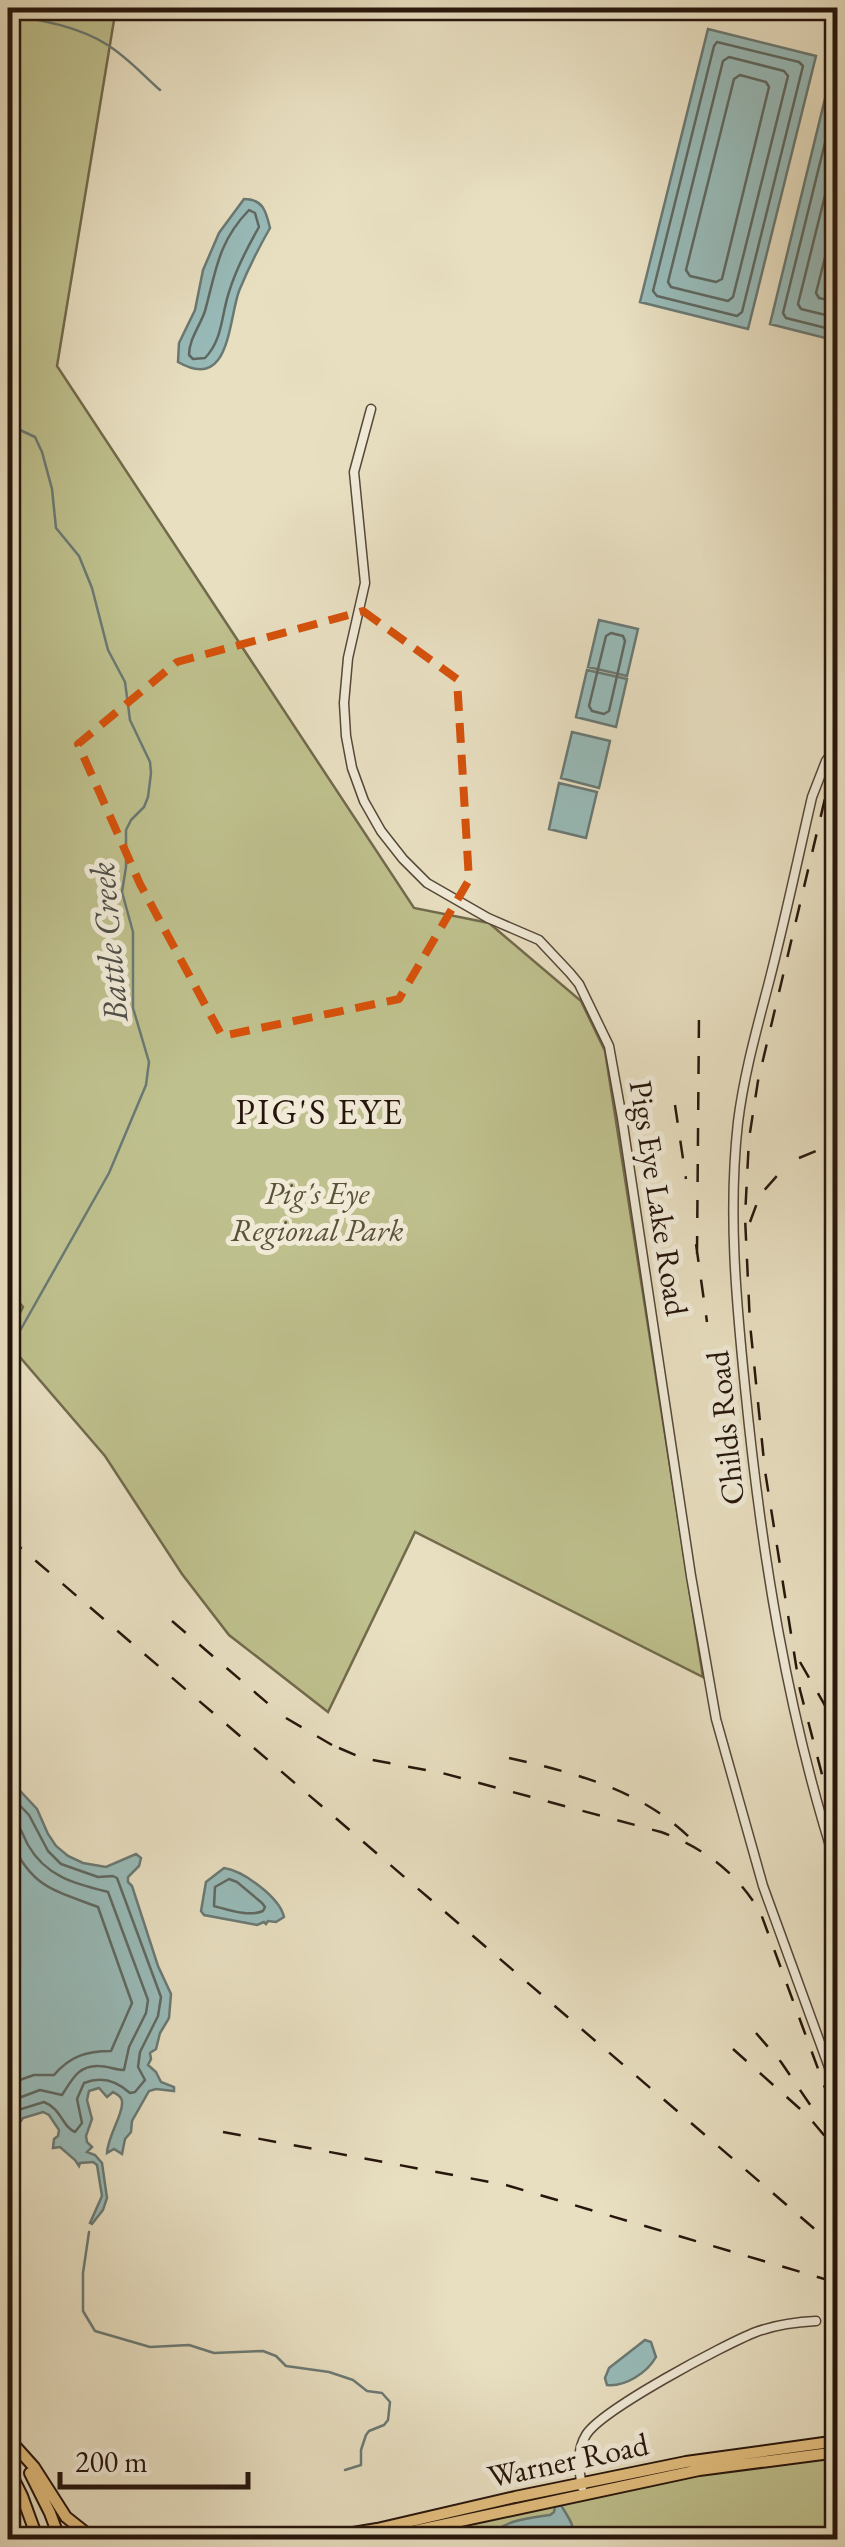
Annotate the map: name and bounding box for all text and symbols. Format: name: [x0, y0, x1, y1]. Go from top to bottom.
water label: Battle Creek: [79, 860, 137, 1025]
street label: Pigs Eye Lake Road: [620, 1077, 698, 1319]
district label: PIG'S EYE: [235, 1089, 405, 1134]
park label: Pig's Eye Regional Park: [230, 1172, 404, 1251]
street label: Childs Road: [696, 1348, 754, 1507]
street label: Warner Road: [484, 2422, 653, 2497]
scale bar: [60, 2427, 248, 2489]
text: 200 m: [75, 2442, 148, 2481]

